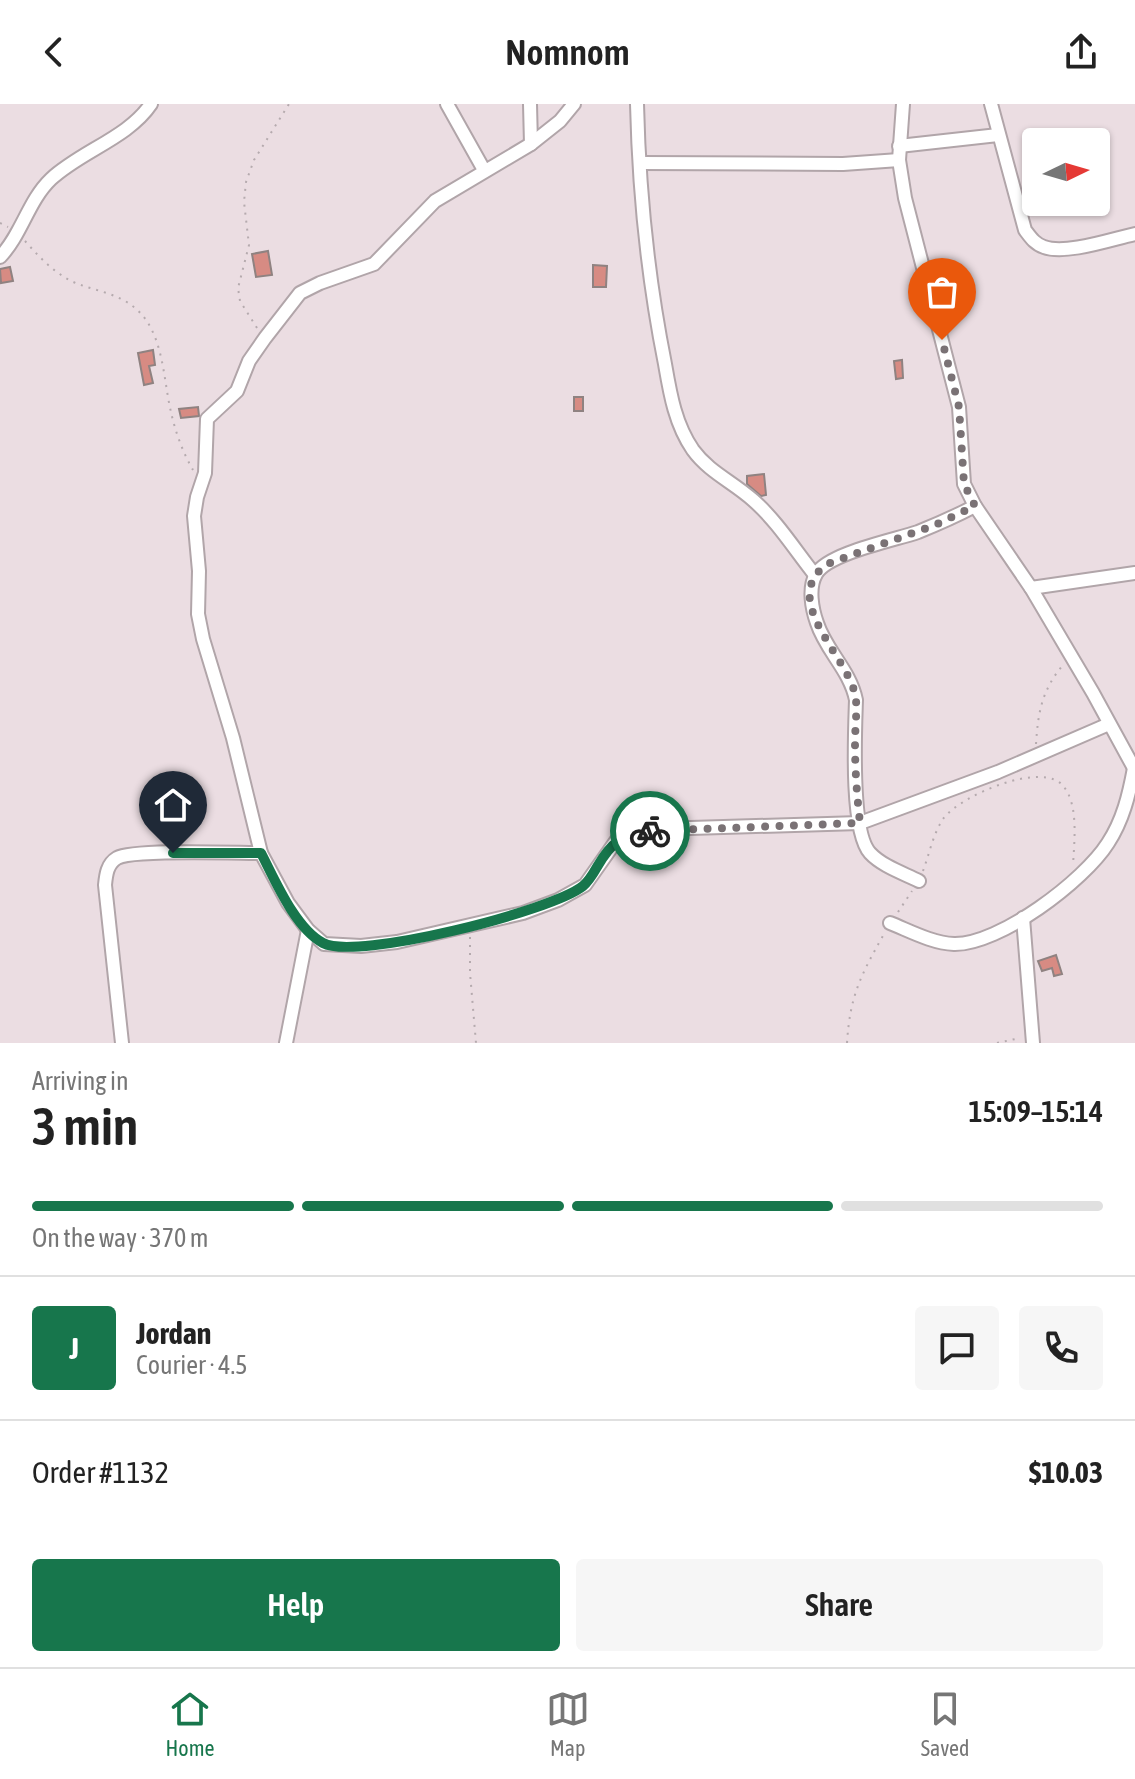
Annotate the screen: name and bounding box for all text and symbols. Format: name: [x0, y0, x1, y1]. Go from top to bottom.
icon: back: [32, 30, 76, 74]
icon: share: [1059, 30, 1103, 74]
text: Nomnom: [505, 31, 630, 73]
north arrow: [1022, 128, 1110, 216]
map controls: [1022, 128, 1110, 216]
pin: [908, 258, 976, 340]
icon: bag: [920, 270, 964, 314]
pin: [139, 771, 207, 853]
icon: home: [151, 783, 195, 827]
courier: [610, 791, 690, 871]
icon: bike: [628, 809, 672, 853]
text: Arriving in: [32, 1066, 129, 1096]
text: 15:09–15:14: [968, 1094, 1103, 1128]
text: 3 min: [32, 1096, 138, 1156]
text: On the way · 370 m: [32, 1223, 209, 1253]
button: chat: [915, 1306, 999, 1390]
button: phone: [1019, 1306, 1103, 1390]
text: Jordan: [136, 1316, 211, 1350]
text: J: [69, 1331, 79, 1365]
text: Courier · 4.5: [136, 1350, 247, 1380]
text: Order #1132: [32, 1455, 169, 1489]
text: $10.03: [1029, 1455, 1103, 1489]
button: Help: [32, 1559, 560, 1651]
button: Share: [576, 1559, 1103, 1651]
tab: Home: [166, 1687, 215, 1761]
tab: Map: [546, 1687, 590, 1761]
tab: Saved: [921, 1687, 969, 1761]

